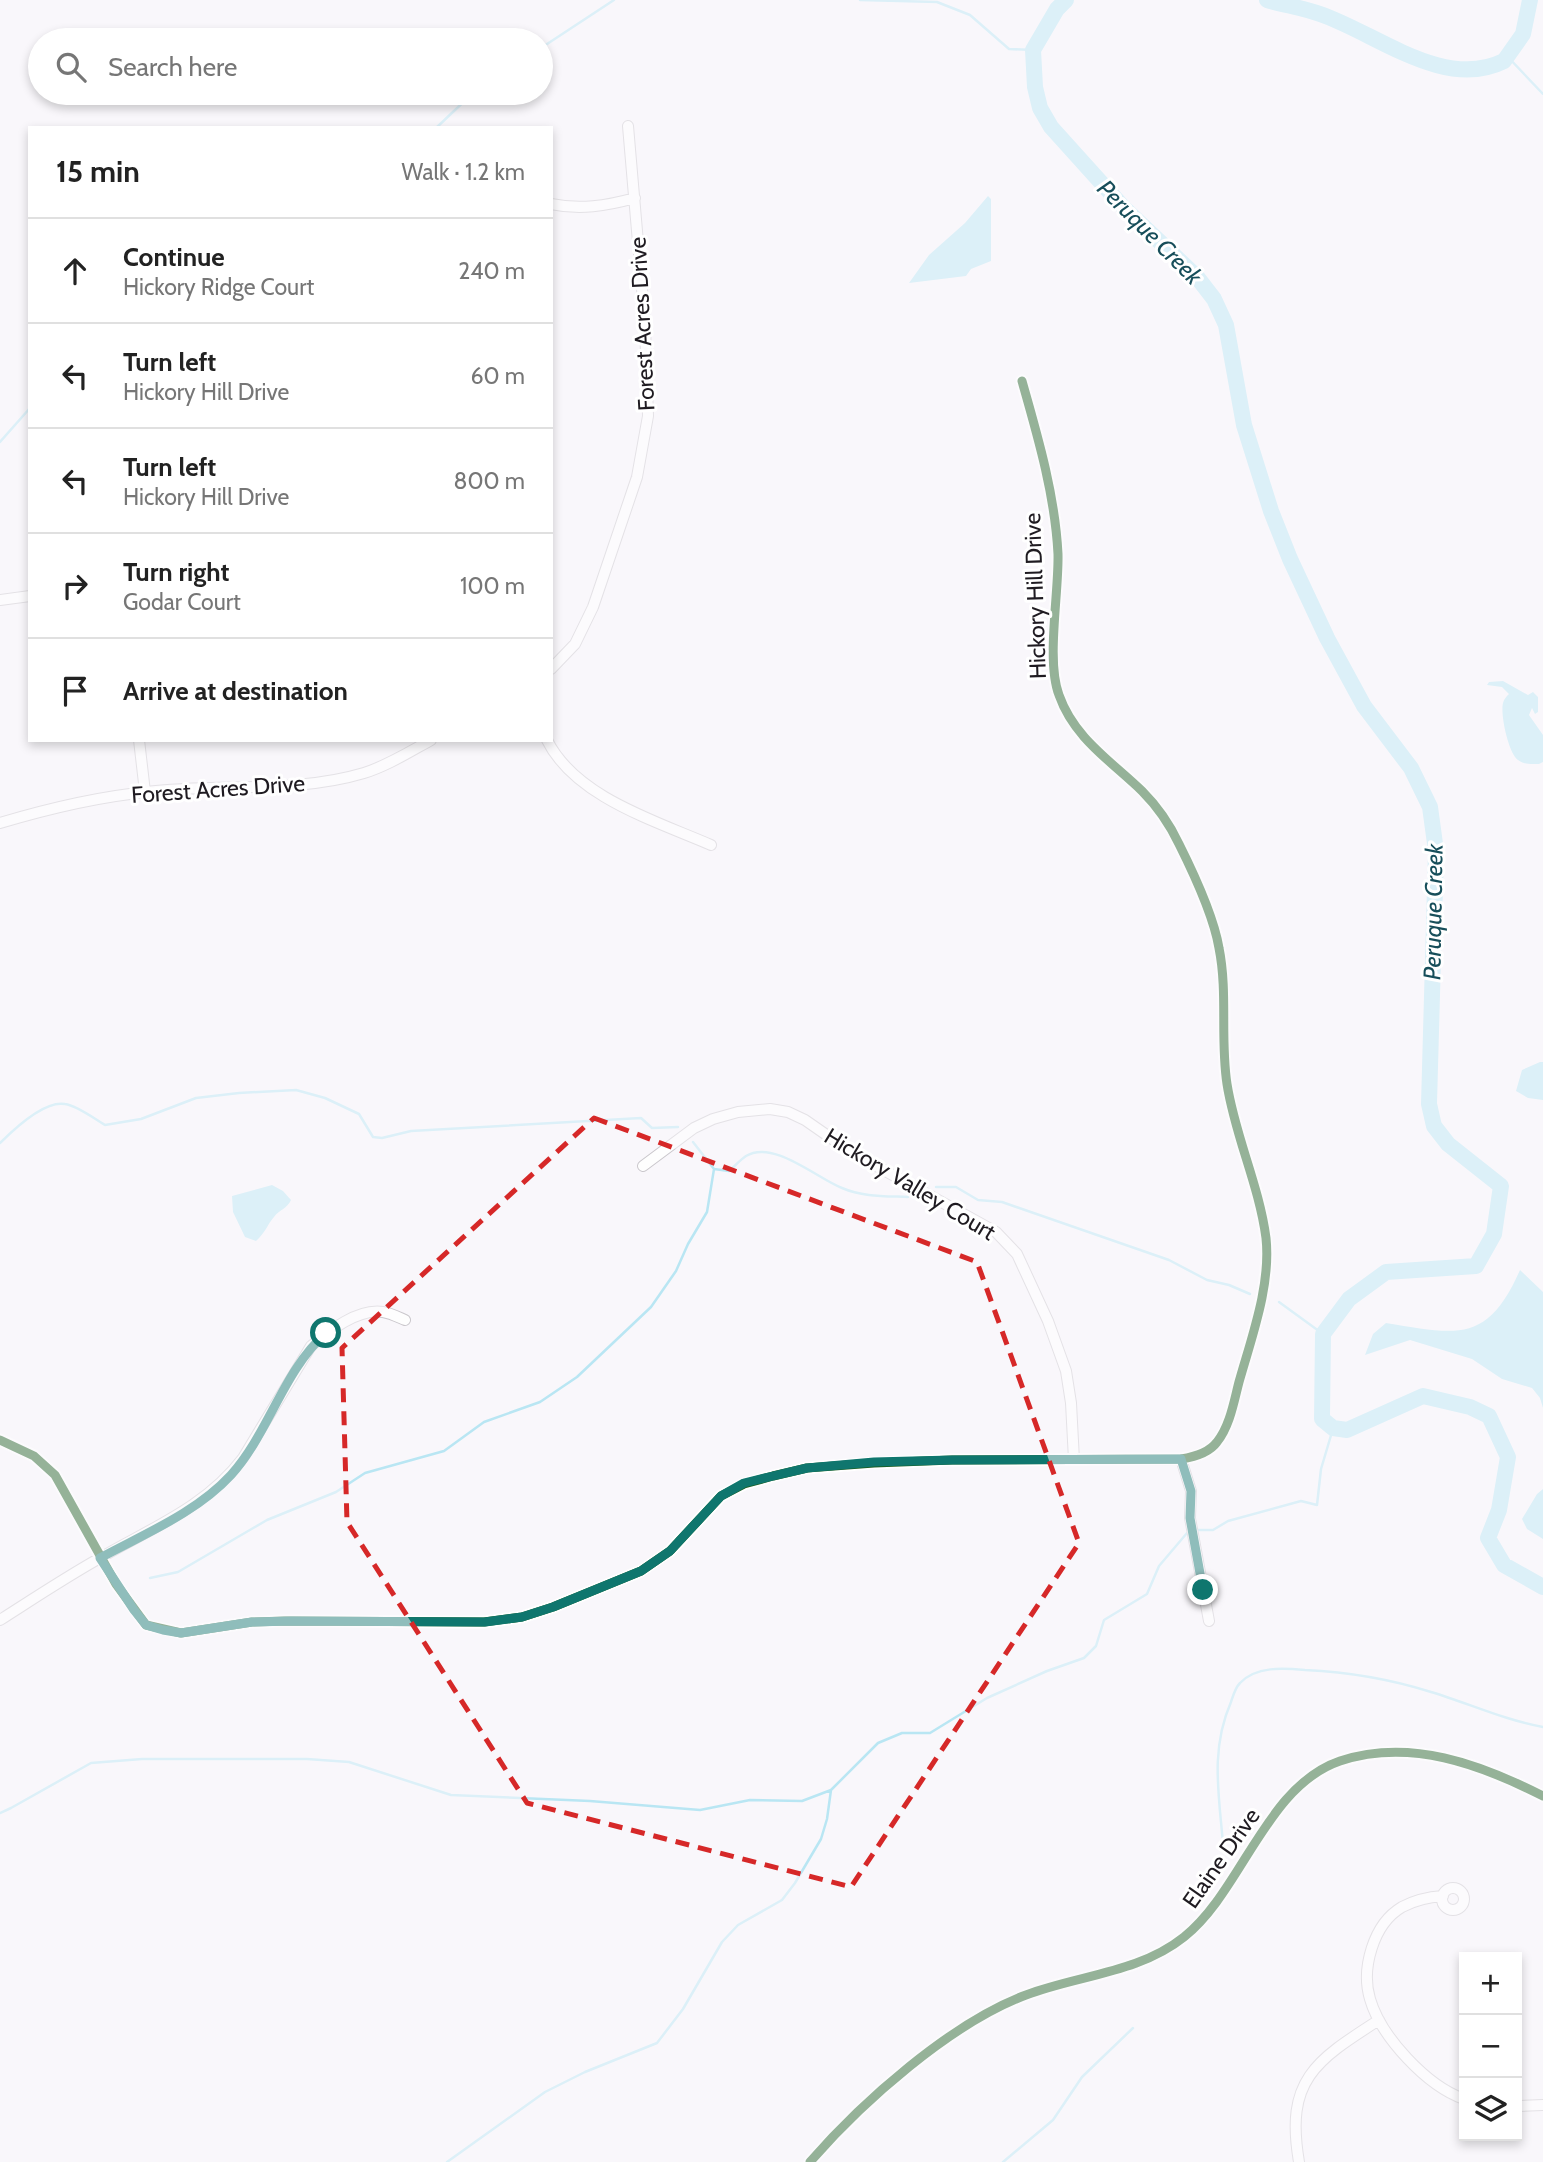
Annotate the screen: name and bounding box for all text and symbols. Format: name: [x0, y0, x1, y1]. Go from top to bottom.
search box: [28, 28, 553, 105]
icon: search: [52, 48, 90, 86]
text: Search here: [108, 51, 237, 83]
text: 15 min: [56, 153, 140, 190]
text: Walk · 1.2 km: [402, 158, 525, 186]
water label: Peruque Creek: [1092, 174, 1209, 291]
street label: Forest Acres Drive: [623, 236, 661, 412]
text: Continue: [123, 241, 225, 273]
icon: ahead: [56, 252, 94, 290]
text: 240 m: [458, 257, 525, 285]
text: Hickory Ridge Court: [123, 273, 314, 301]
text: Turn left: [123, 346, 216, 378]
icon: left: [56, 357, 94, 395]
text: 60 m: [471, 362, 525, 390]
text: Hickory Hill Drive: [123, 378, 289, 406]
text: Turn left: [123, 451, 216, 483]
icon: left: [56, 462, 94, 500]
text: 800 m: [454, 467, 525, 495]
text: Hickory Hill Drive: [123, 483, 289, 511]
street label: Hickory Hill Drive: [1018, 512, 1052, 680]
text: Turn right: [123, 556, 229, 588]
icon: right: [56, 567, 94, 605]
text: 100 m: [460, 572, 525, 600]
text: Godar Court: [123, 588, 241, 616]
icon: arrive: [56, 672, 94, 710]
text: Arrive at destination: [123, 675, 348, 707]
street label: Forest Acres Drive: [130, 769, 306, 809]
water label: Peruque Creek: [1417, 843, 1449, 980]
street label: Hickory Valley Court: [819, 1122, 1001, 1246]
route start: [310, 1317, 341, 1348]
route end: [1187, 1574, 1218, 1605]
street label: Elaine Drive: [1176, 1802, 1266, 1913]
map controls: [1459, 1952, 1522, 2141]
button: +: [1459, 1952, 1522, 2015]
button: −: [1459, 2015, 1522, 2078]
button: layers: [1459, 2078, 1522, 2141]

